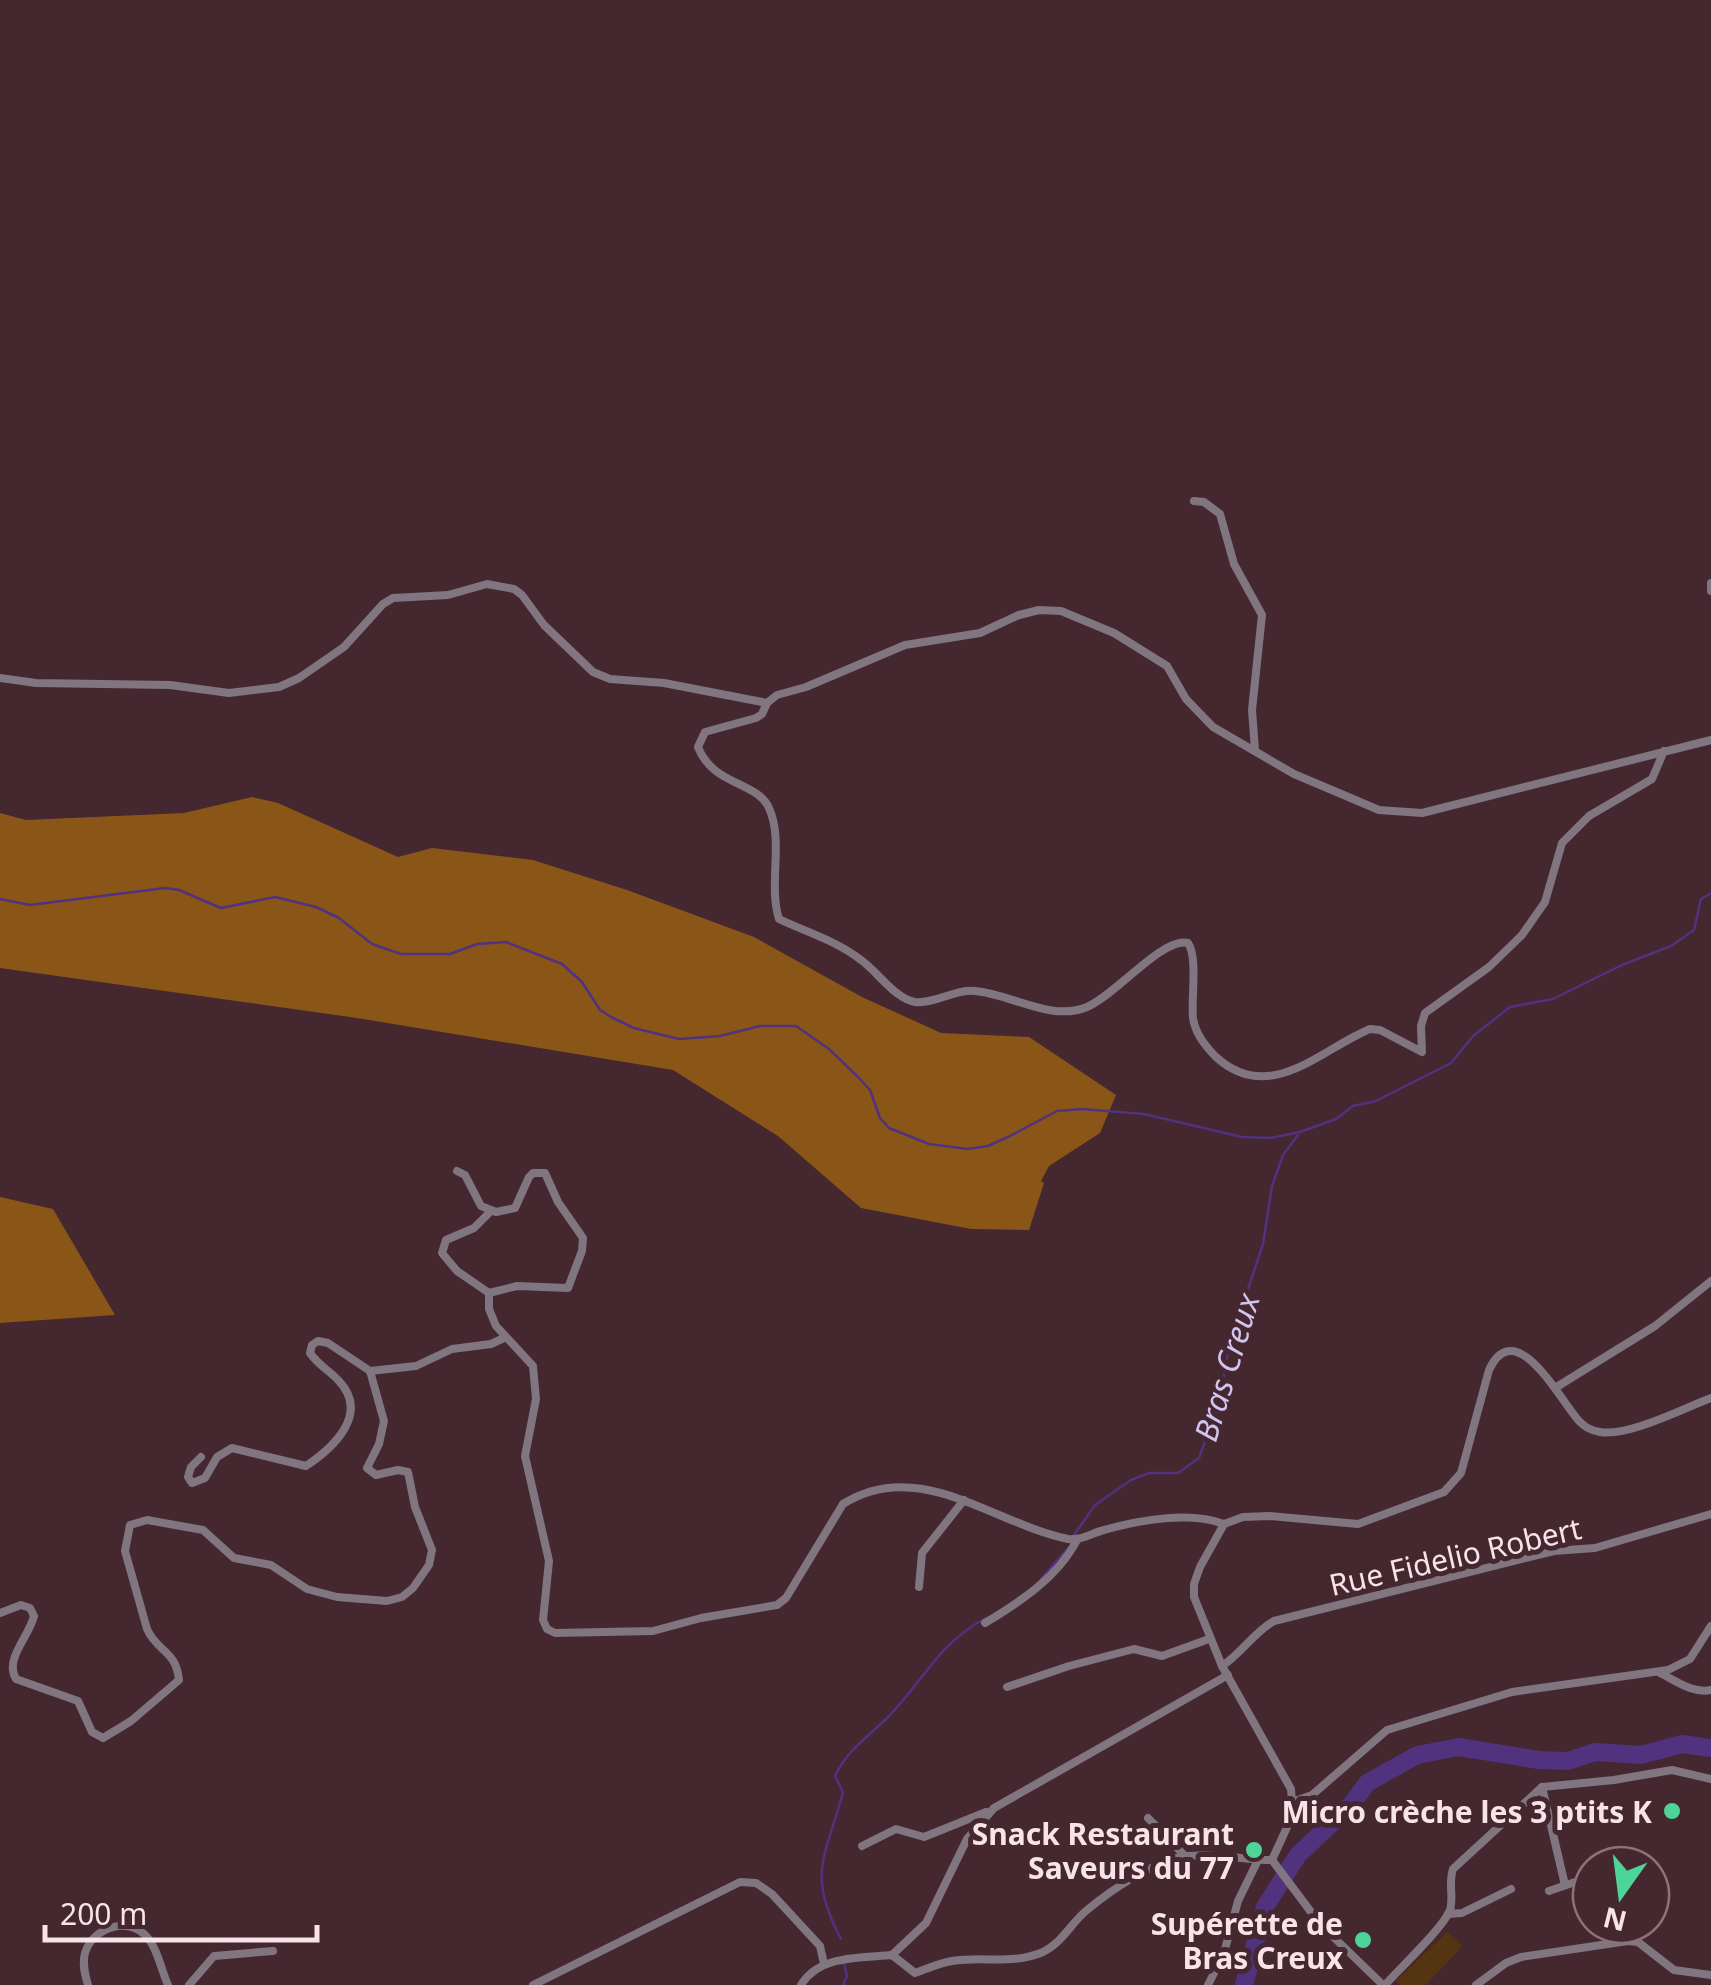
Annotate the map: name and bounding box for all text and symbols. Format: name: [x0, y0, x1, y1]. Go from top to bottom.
water label: Bras Creux: [1183, 1286, 1269, 1446]
street label: Rue Fidelio Robert: [1325, 1507, 1585, 1605]
place label: Micro crèche les 3 ptits K: [1282, 1791, 1652, 1832]
marker: Micro crèche les 3 ptits K: [1661, 1800, 1683, 1822]
place label: Snack Restaurant Saveurs du 77: [972, 1813, 1234, 1888]
marker: Snack Restaurant Saveurs du 77: [1243, 1839, 1265, 1861]
north arrow: [1571, 1845, 1671, 1945]
scale bar: [45, 1880, 318, 1942]
text: 200 m: [60, 1893, 147, 1934]
text: N: [1599, 1899, 1630, 1941]
place label: Supérette de Bras Creux: [1151, 1903, 1344, 1978]
marker: Supérette de Bras Creux: [1352, 1929, 1374, 1951]

